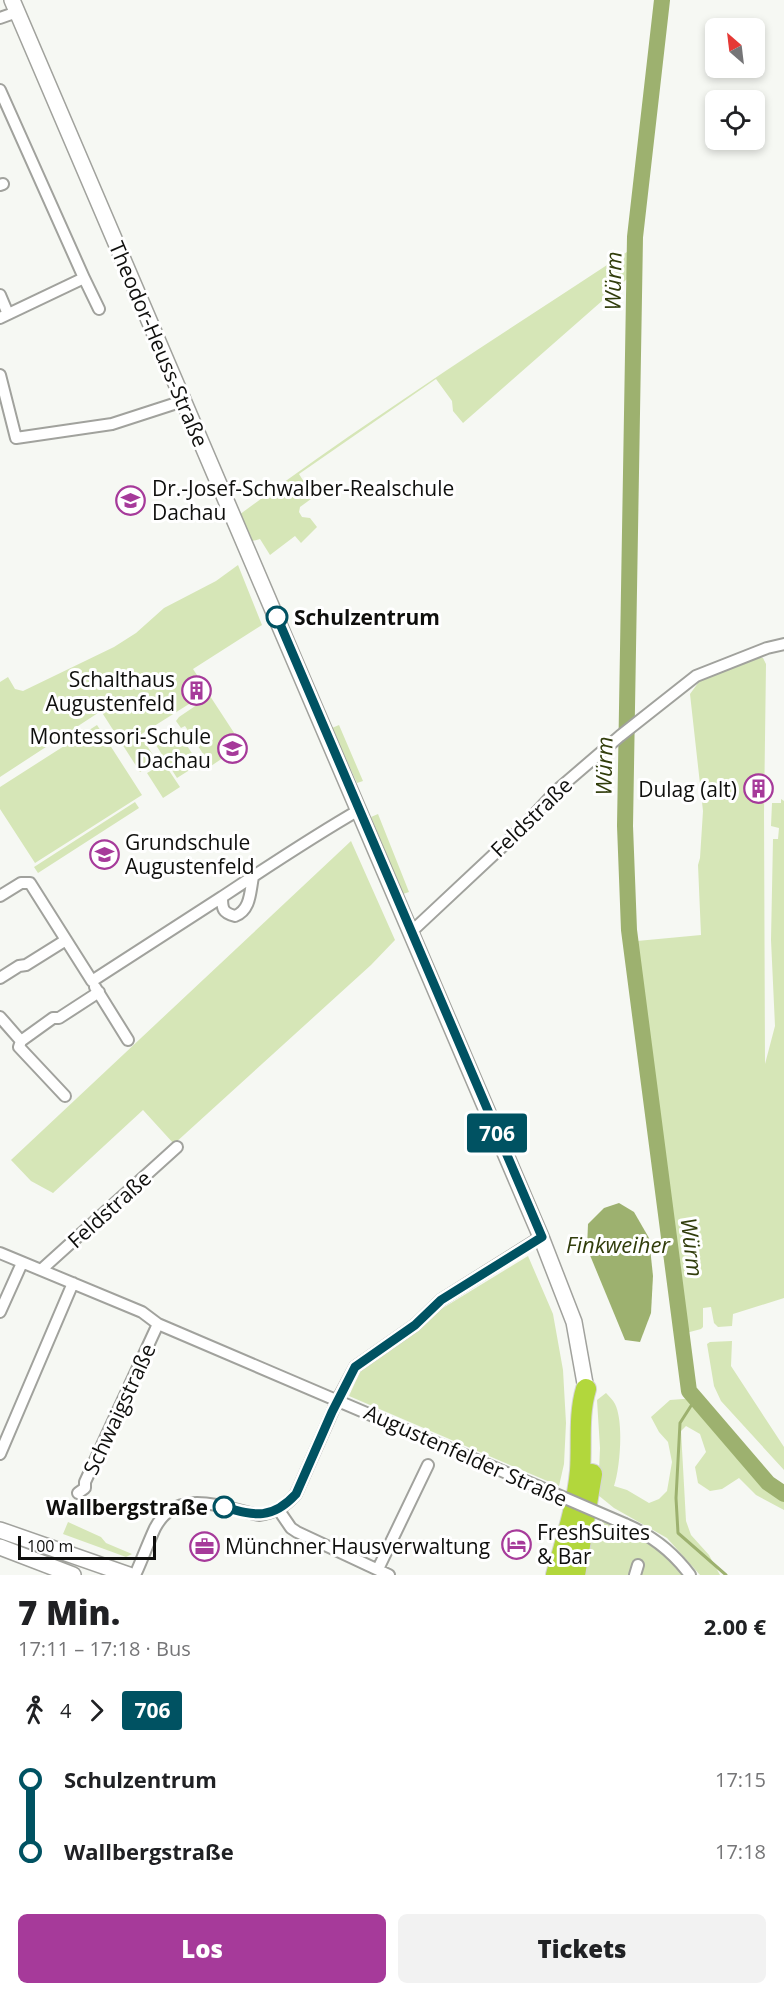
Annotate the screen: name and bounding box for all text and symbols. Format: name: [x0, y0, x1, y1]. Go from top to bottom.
north arrow: [705, 18, 765, 78]
map controls: [705, 18, 765, 150]
button: locate: [705, 90, 765, 150]
street label: Theodor-Heuss-Straße: [103, 237, 215, 451]
water label: Würm: [596, 251, 628, 311]
place label: Dr.-Josef-Schwalber-Realschule Dachau: [152, 474, 454, 526]
school or university icon: Dr.-Josef-Schwalber-Realschule Dachau: [115, 484, 147, 516]
place label: Schulzentrum: [294, 603, 440, 631]
marker: Schulzentrum: [266, 606, 288, 628]
place label: Schalthaus Augustenfeld: [45, 665, 175, 717]
building icon: Schalthaus Augustenfeld: [180, 675, 212, 707]
place label: Montessori-Schule Dachau: [30, 722, 211, 774]
school or university icon: Montessori-Schule Dachau: [216, 732, 248, 764]
water label: Würm: [587, 736, 619, 796]
street label: Feldstraße: [484, 771, 578, 863]
building icon: Dulag (alt): [742, 773, 774, 805]
place label: Dulag (alt): [638, 775, 737, 803]
place label: Grundschule Augustenfeld: [125, 828, 255, 880]
school or university icon: Grundschule Augustenfeld: [88, 838, 120, 870]
line badge: 706: [462, 1114, 532, 1152]
text: 706: [479, 1119, 515, 1147]
street label: Feldstraße: [61, 1164, 157, 1254]
water label: Würm: [674, 1216, 712, 1278]
water label: Finkweiher: [566, 1229, 671, 1259]
street label: Schwaigstraße: [76, 1339, 162, 1479]
street label: Augustenfelder Straße: [360, 1398, 572, 1512]
place label: Wallbergstraße: [46, 1493, 208, 1521]
marker: Wallbergstraße: [213, 1496, 235, 1518]
place label: FreshSuites & Bar: [537, 1518, 650, 1570]
hotel icon: FreshSuites & Bar: [500, 1528, 532, 1560]
office icon: Münchner Hausverwaltung: [188, 1530, 220, 1562]
place label: Münchner Hausverwaltung: [225, 1532, 490, 1560]
scale bar: [18, 1533, 156, 1560]
text: 100 m: [27, 1535, 73, 1557]
text: 7 Min.: [18, 1590, 120, 1635]
text: 2.00 €: [704, 1611, 766, 1641]
text: 17:11 – 17:18 · Bus: [18, 1635, 191, 1662]
icon: walk: [18, 1694, 51, 1727]
icon: forward: [80, 1694, 113, 1727]
text: 706: [134, 1696, 170, 1724]
text: 4: [60, 1697, 71, 1724]
text: Schulzentrum: [64, 1764, 217, 1794]
text: 17:15: [715, 1766, 766, 1793]
text: Wallbergstraße: [64, 1836, 234, 1866]
text: 17:18: [715, 1838, 766, 1865]
button: Los: [18, 1914, 386, 1983]
button: Tickets: [398, 1914, 766, 1983]

